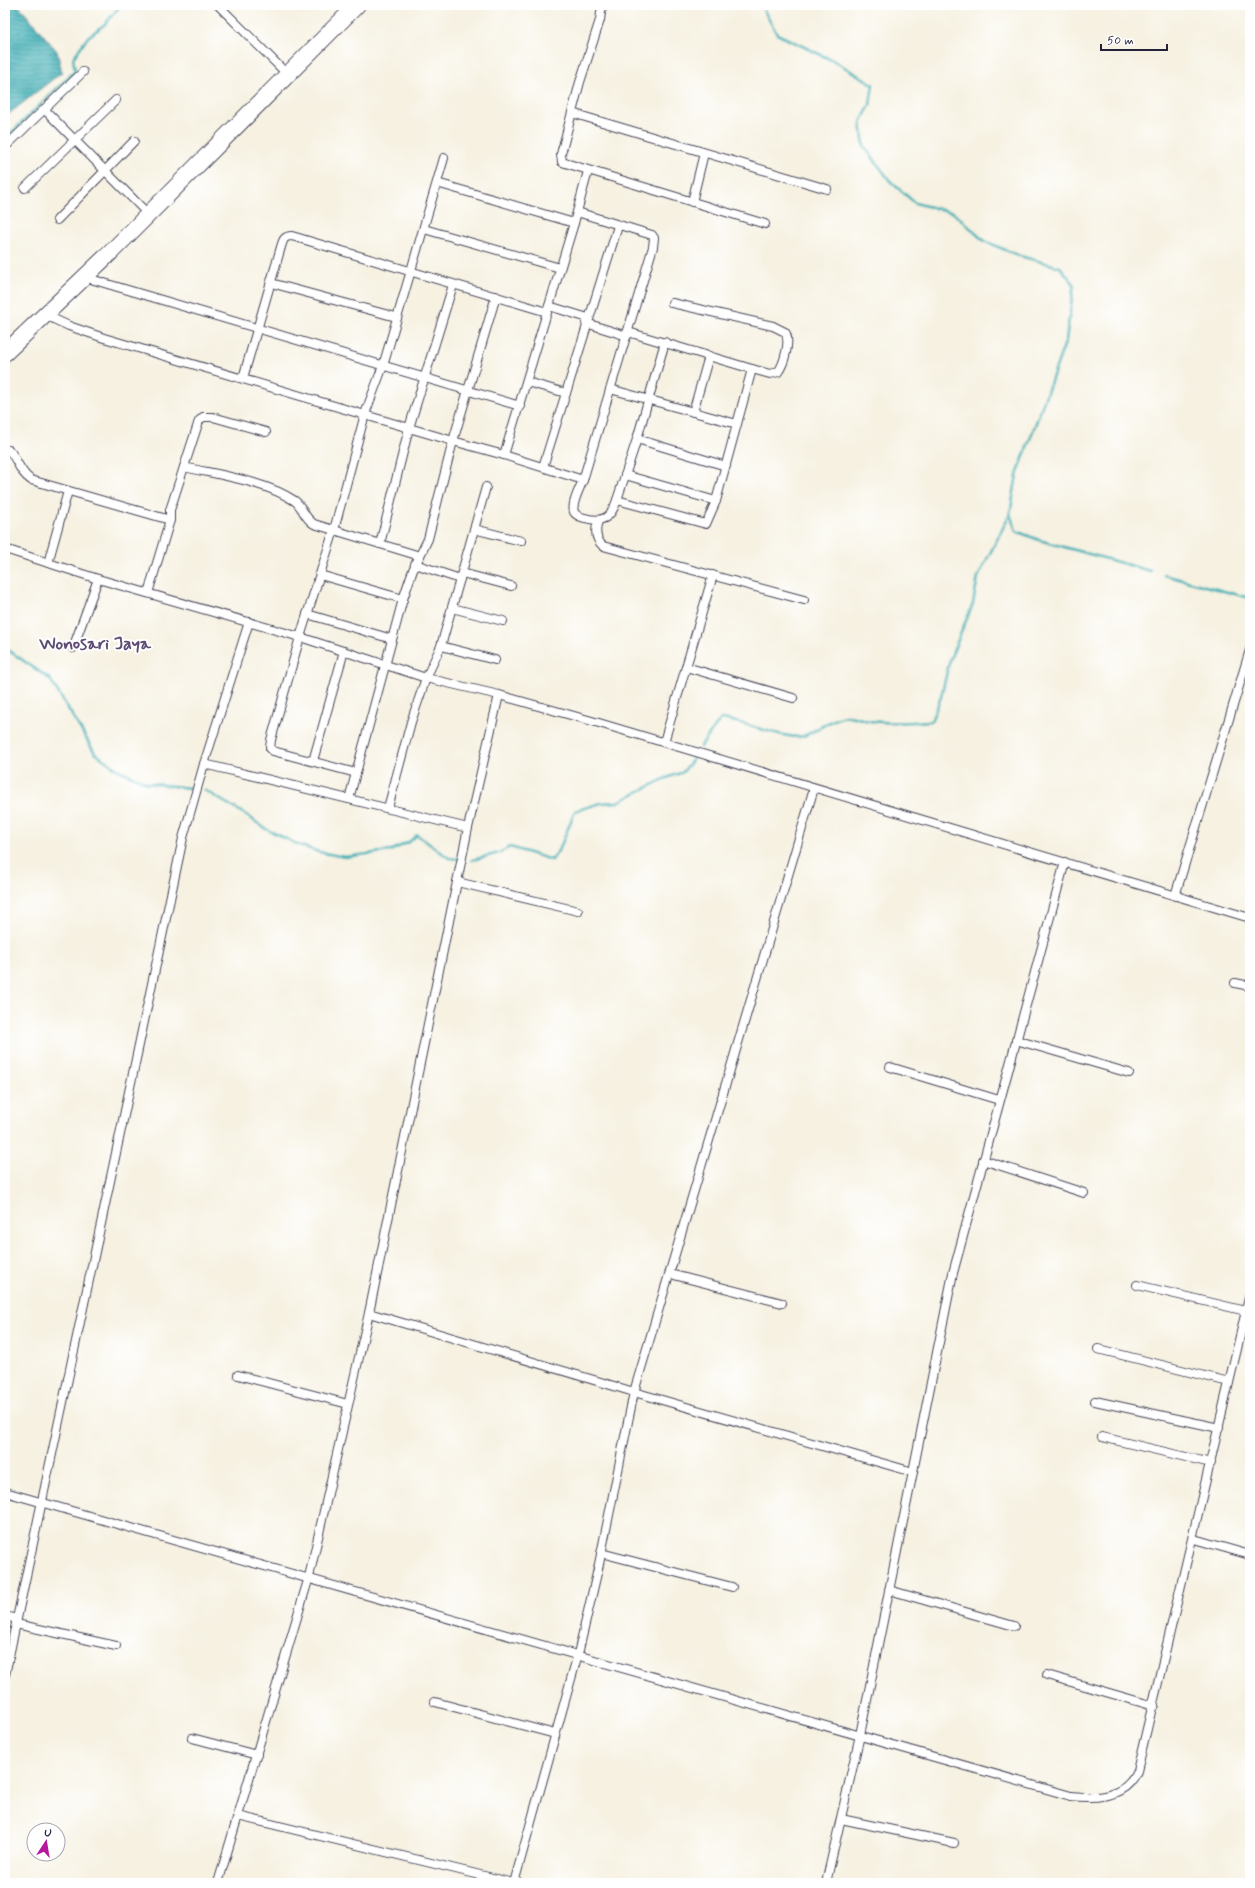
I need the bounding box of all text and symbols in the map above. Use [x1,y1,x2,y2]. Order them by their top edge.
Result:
scale bar [1101,26,1167,52]
text: 50 m [1107,33,1134,49]
district label: Wonosari Jaya [38,632,152,656]
north arrow [26,1822,66,1862]
text: U [43,1826,53,1841]

